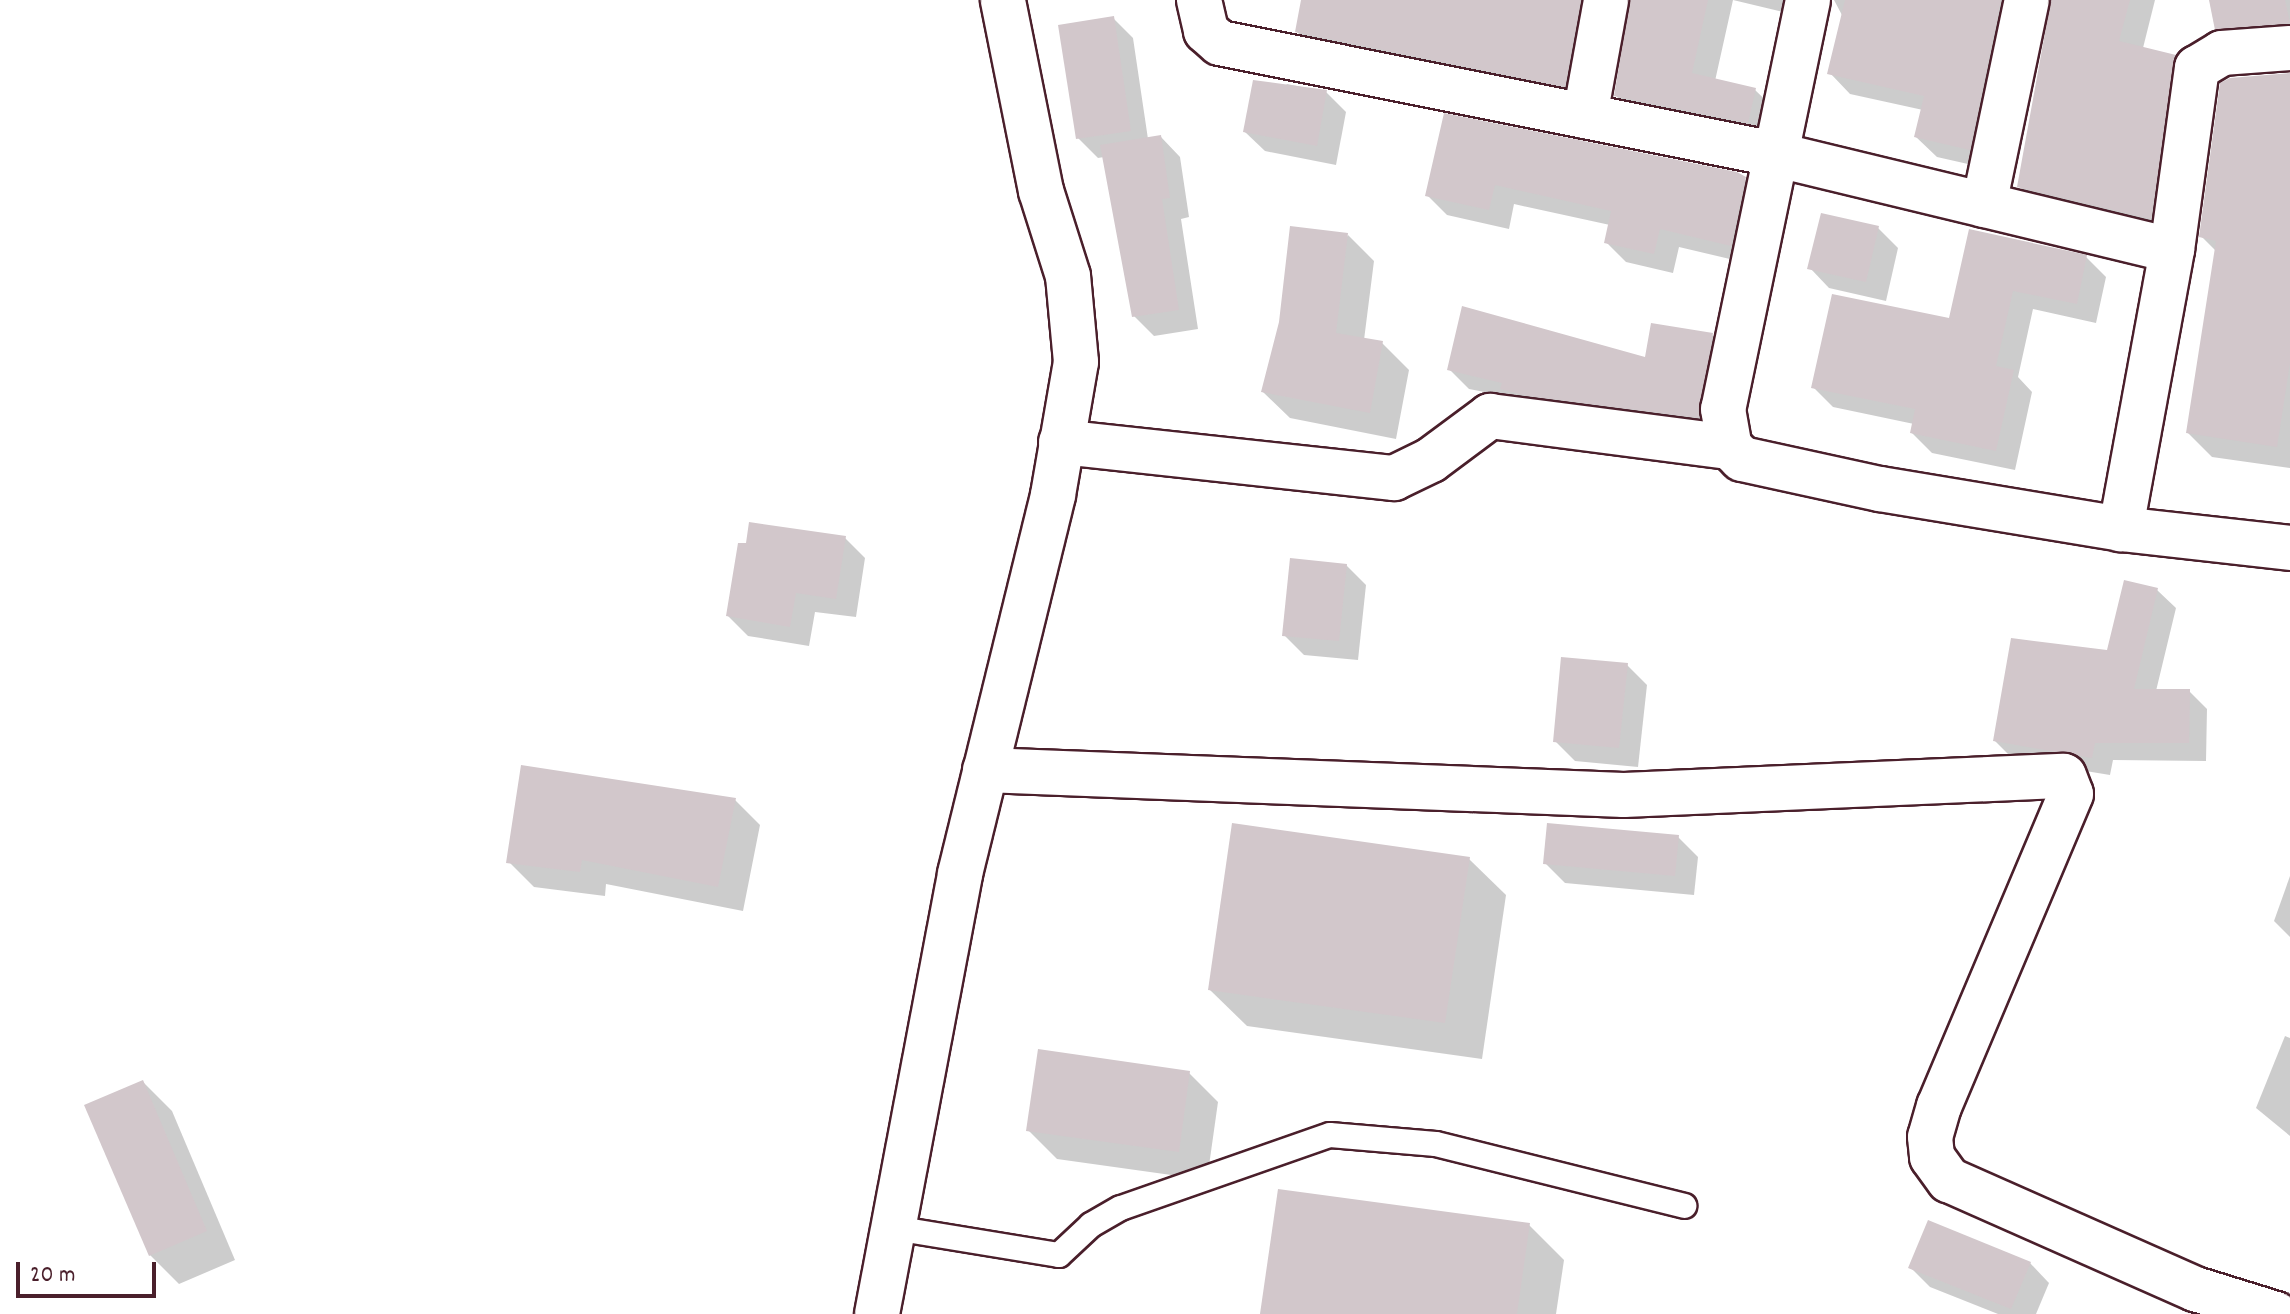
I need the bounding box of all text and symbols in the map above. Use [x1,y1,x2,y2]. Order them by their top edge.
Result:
scale bar [20,1246,160,1296]
text: 20 m [30,1259,76,1293]

